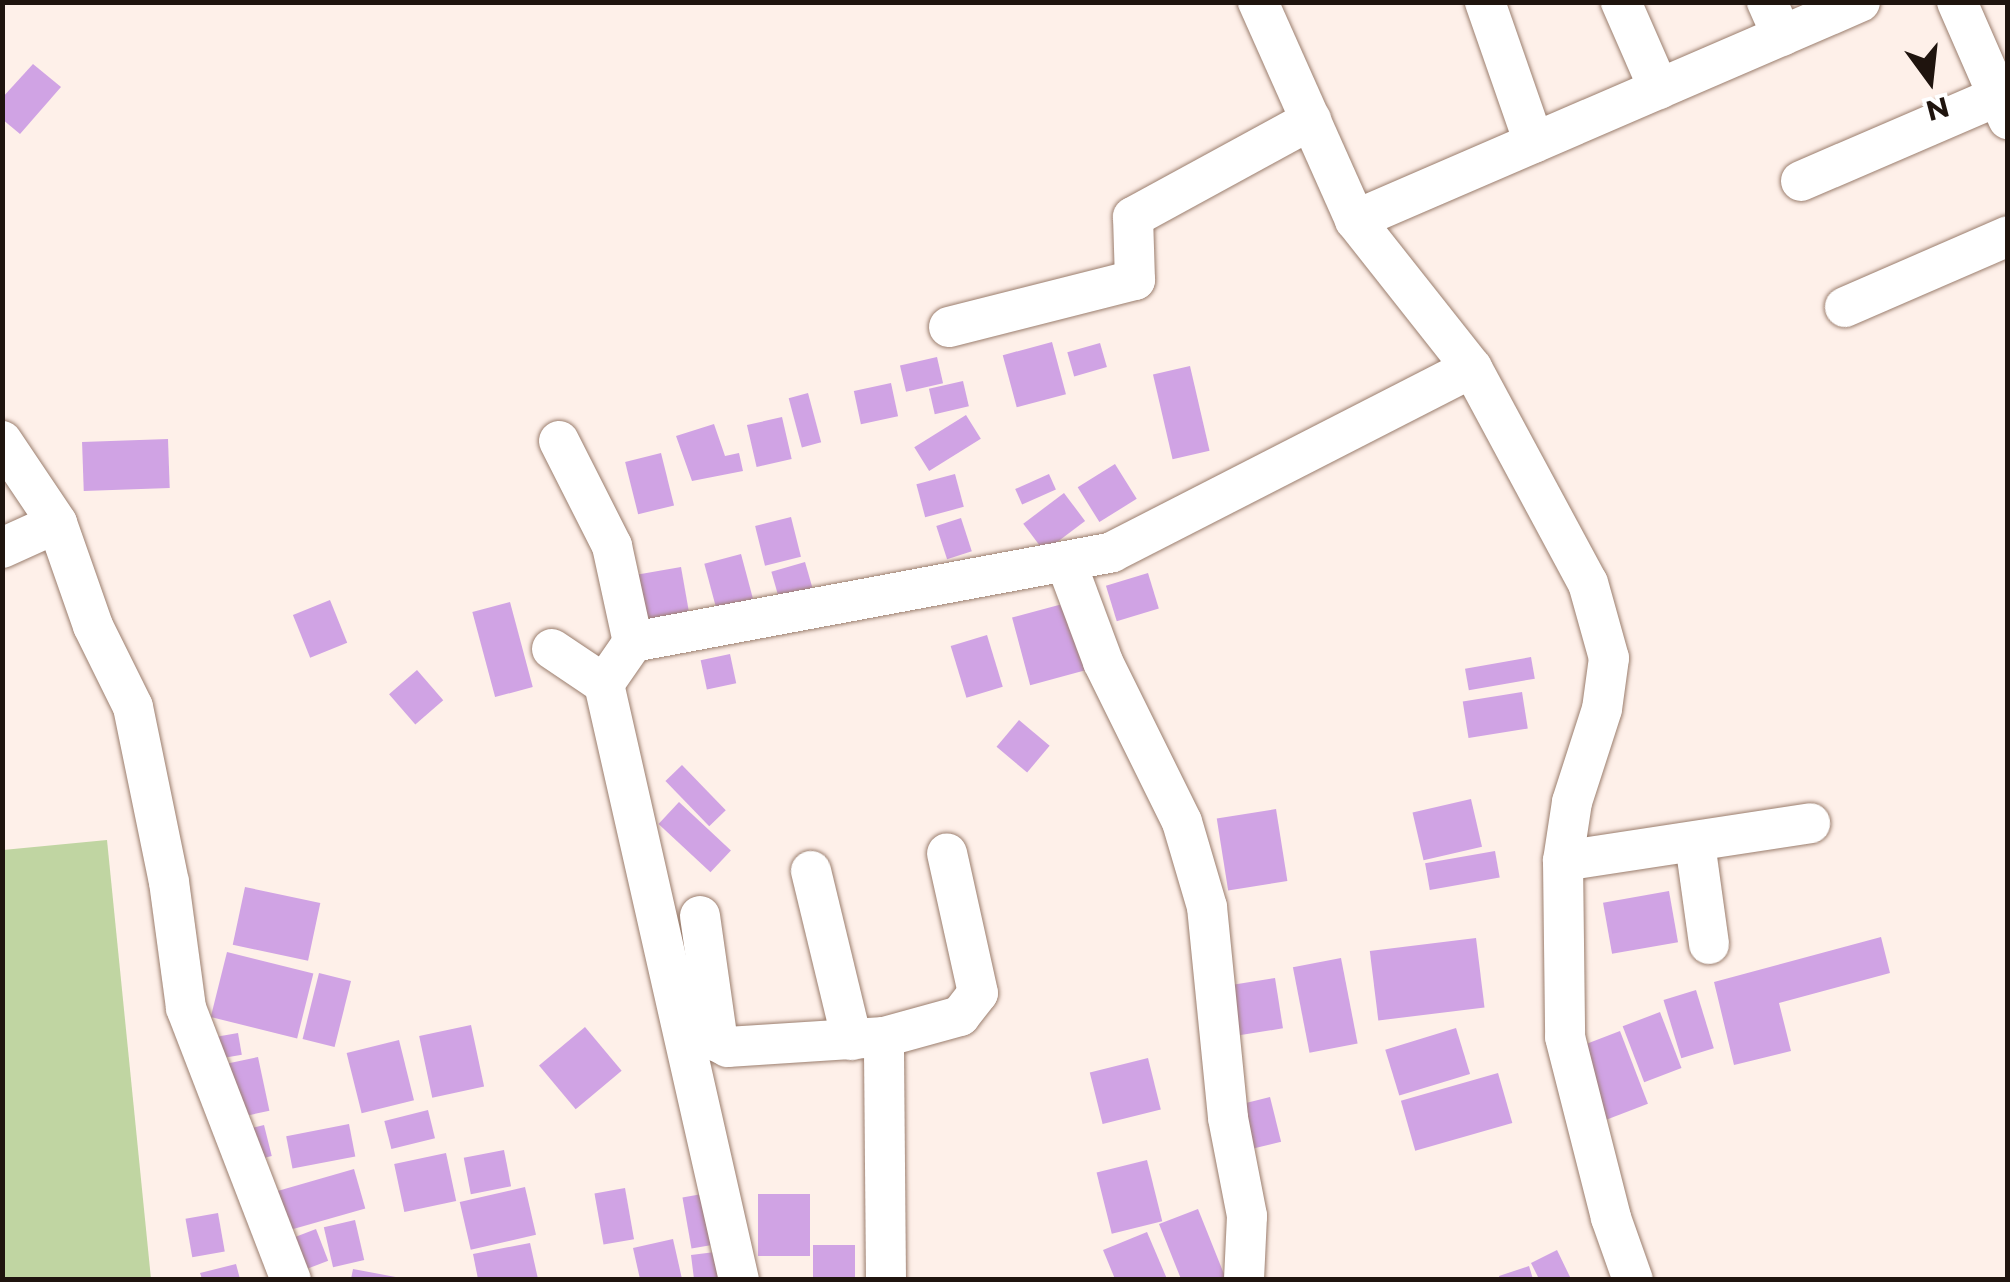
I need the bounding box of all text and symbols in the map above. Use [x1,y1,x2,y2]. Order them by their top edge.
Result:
north arrow [1880,30,1980,130]
text: N [1922,90,1953,128]

